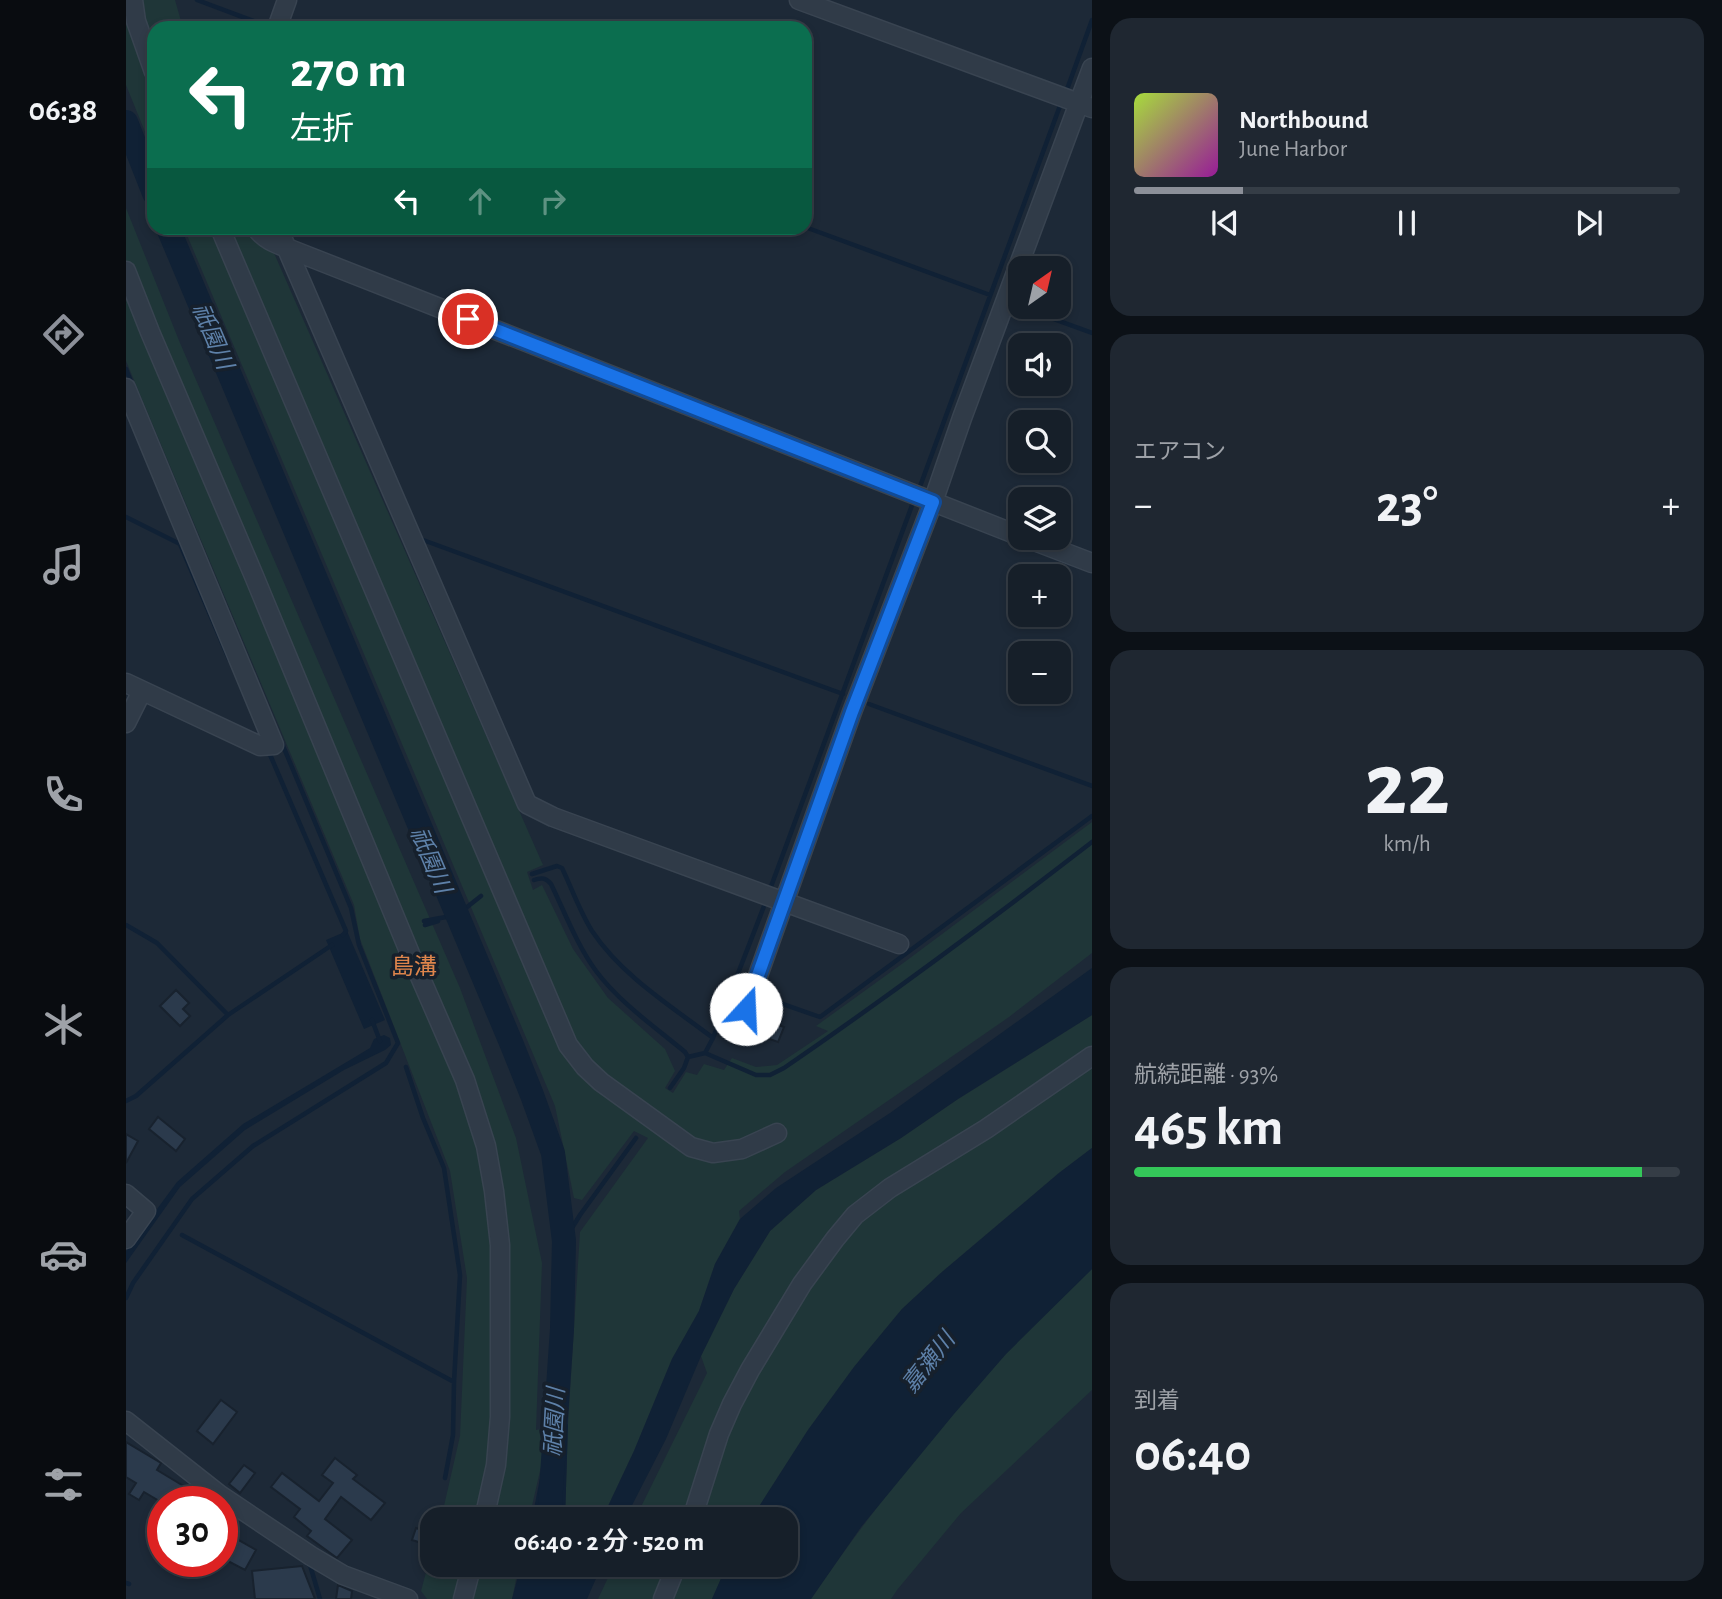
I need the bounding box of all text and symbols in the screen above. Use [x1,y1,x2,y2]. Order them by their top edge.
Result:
text: 270 m [290,47,407,96]
icon: left [175,49,266,140]
text: 06:38 [28,94,98,126]
text: Northbound [1239,107,1368,133]
text: 左折 [290,113,354,145]
text: June Harbor [1239,138,1347,161]
icon: left [388,182,426,220]
icon: ahead [461,182,499,220]
icon: right [534,182,572,220]
icon: previous [1206,204,1244,242]
icon: pause [1388,204,1426,242]
icon: next [1570,204,1608,242]
north arrow [1008,256,1071,318]
map controls [1008,256,1071,704]
pin [438,289,498,349]
water label: 祇園川 [188,300,238,376]
icon: arrive [449,300,487,338]
icon: directions [39,310,88,359]
button: sound [1008,333,1071,396]
button: search [1008,410,1071,473]
text: エアコン [1134,441,1226,464]
text: 23° [1376,479,1438,531]
button: layers [1008,487,1071,550]
text: − [1134,487,1152,525]
text: + [1662,487,1680,525]
icon: music [39,540,88,589]
button: + [1008,564,1071,627]
button: − [1008,641,1071,704]
text: 22 [1364,740,1450,831]
icon: phone [39,770,88,819]
water label: 祇園川 [406,824,456,900]
text: km/h [1383,833,1431,856]
district label: 島溝 [391,954,437,979]
position arrow [709,972,783,1046]
icon: climate [39,1000,88,1049]
text: 航続距離 · 93% [1134,1064,1278,1087]
text: 465 km [1134,1102,1283,1154]
icon: car [39,1230,88,1279]
water label: 嘉瀬川 [897,1325,961,1397]
water label: 祇園川 [541,1384,569,1457]
text: 到着 [1134,1390,1180,1413]
text: 06:40 [1134,1428,1251,1480]
icon: filters [39,1460,88,1509]
speed limit sign: 30 [147,1486,238,1577]
text: 06:40 · 2 分 · 520 m [514,1529,704,1555]

